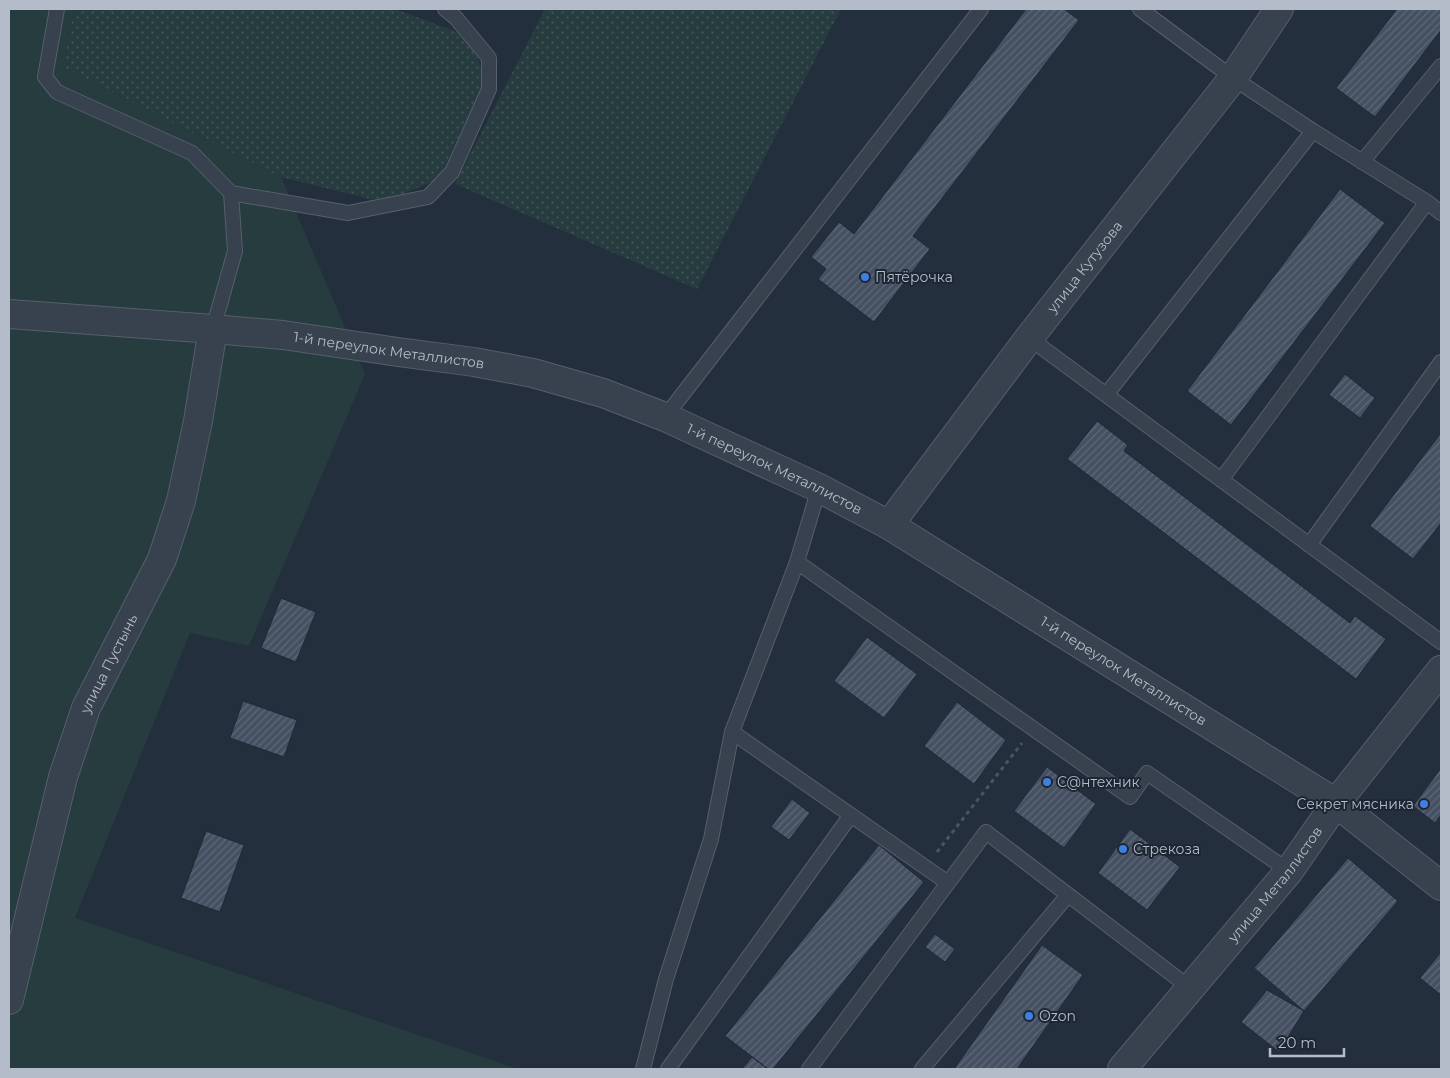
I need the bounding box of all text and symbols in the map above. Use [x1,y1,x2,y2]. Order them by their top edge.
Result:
street label: улица Кутузова [1042,217,1127,317]
place label: Пятёрочка [875,268,953,286]
marker: Пятёрочка [859,271,871,283]
street label: 1-й переулок Металлистов [293,328,486,373]
street label: 1-й переулок Металлистов [684,419,865,518]
street label: улица Пустынь [76,611,142,716]
street label: 1-й переулок Металлистов [1037,612,1210,729]
place label: С@нтехник [1057,773,1140,791]
marker: С@нтехник [1041,776,1053,788]
place label: Секрет мясника [1297,795,1414,813]
marker: Секрет мясника [1418,798,1430,810]
street label: улица Металлистов [1223,823,1326,947]
place label: Стрекоза [1133,840,1200,858]
marker: Стрекоза [1117,843,1129,855]
place label: Ozon [1039,1007,1076,1025]
marker: Ozon [1023,1010,1035,1022]
scale bar [1270,1026,1344,1058]
text: 20 m [1278,1033,1316,1052]

